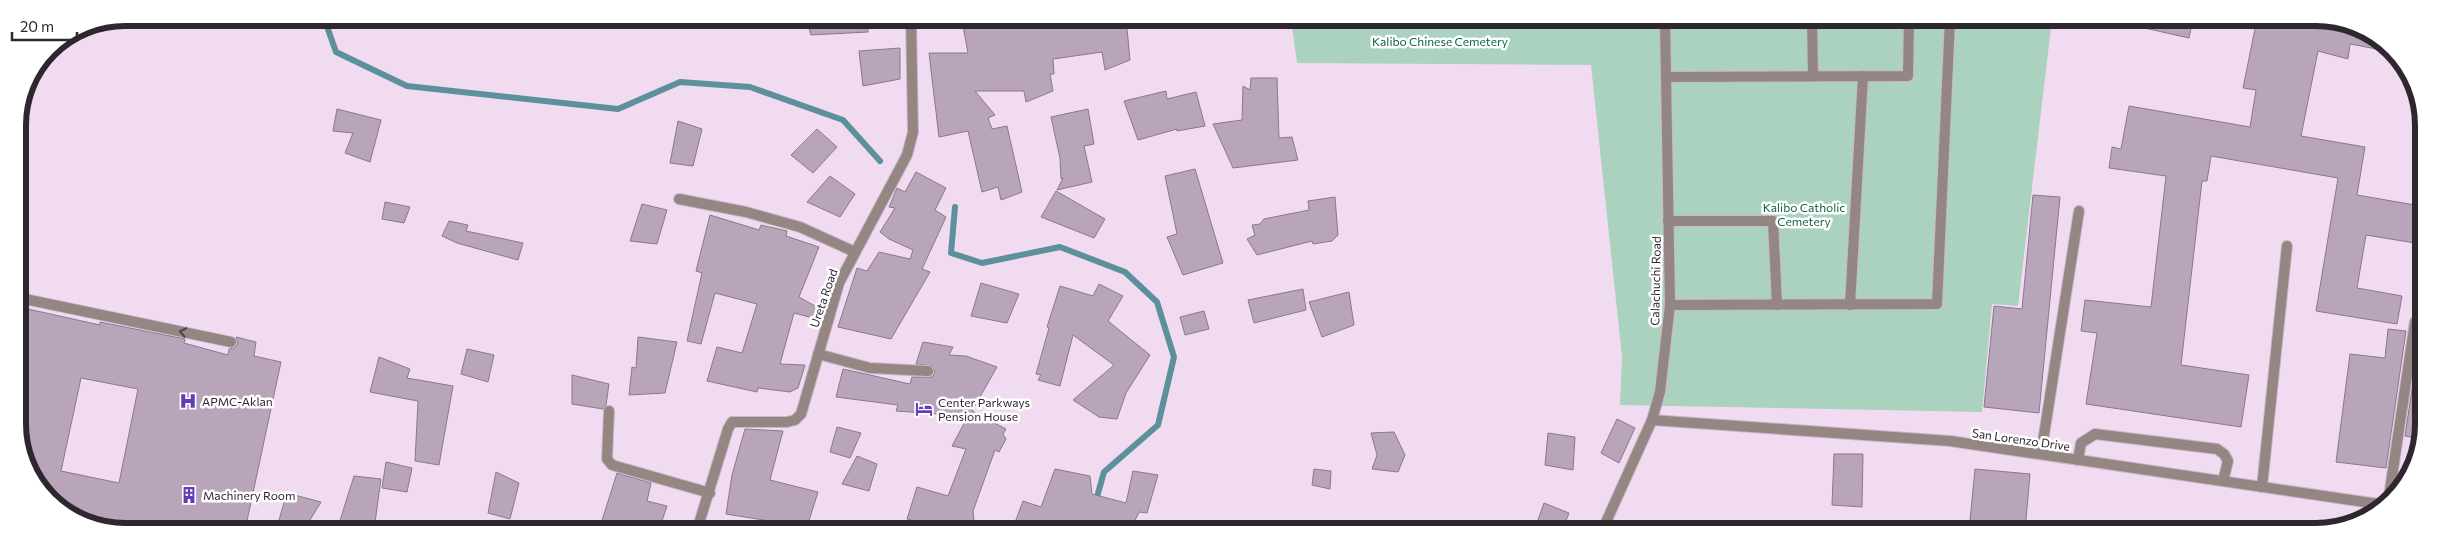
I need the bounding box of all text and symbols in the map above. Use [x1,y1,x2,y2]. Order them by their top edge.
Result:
scale bar [12,10,78,42]
text: 20 m [20,17,54,35]
park label: Kalibo Chinese Cemetery [1372,34,1508,48]
park label: Kalibo Catholic Cemetery [1763,200,1845,228]
street label: Calachuchi Road [1647,236,1663,326]
street label: Ureta Road [806,267,840,329]
one-way arrow [178,327,187,338]
hospital icon: APMC-Aklan [178,391,198,411]
place label: APMC-Aklan [202,394,273,408]
place label: Center Parkways Pension House [938,395,1030,423]
hotel icon: Center Parkways Pension House [914,399,934,419]
street label: San Lorenzo Drive [1971,425,2071,453]
building icon: Machinery Room [179,485,199,505]
place label: Machinery Room [203,488,296,502]

